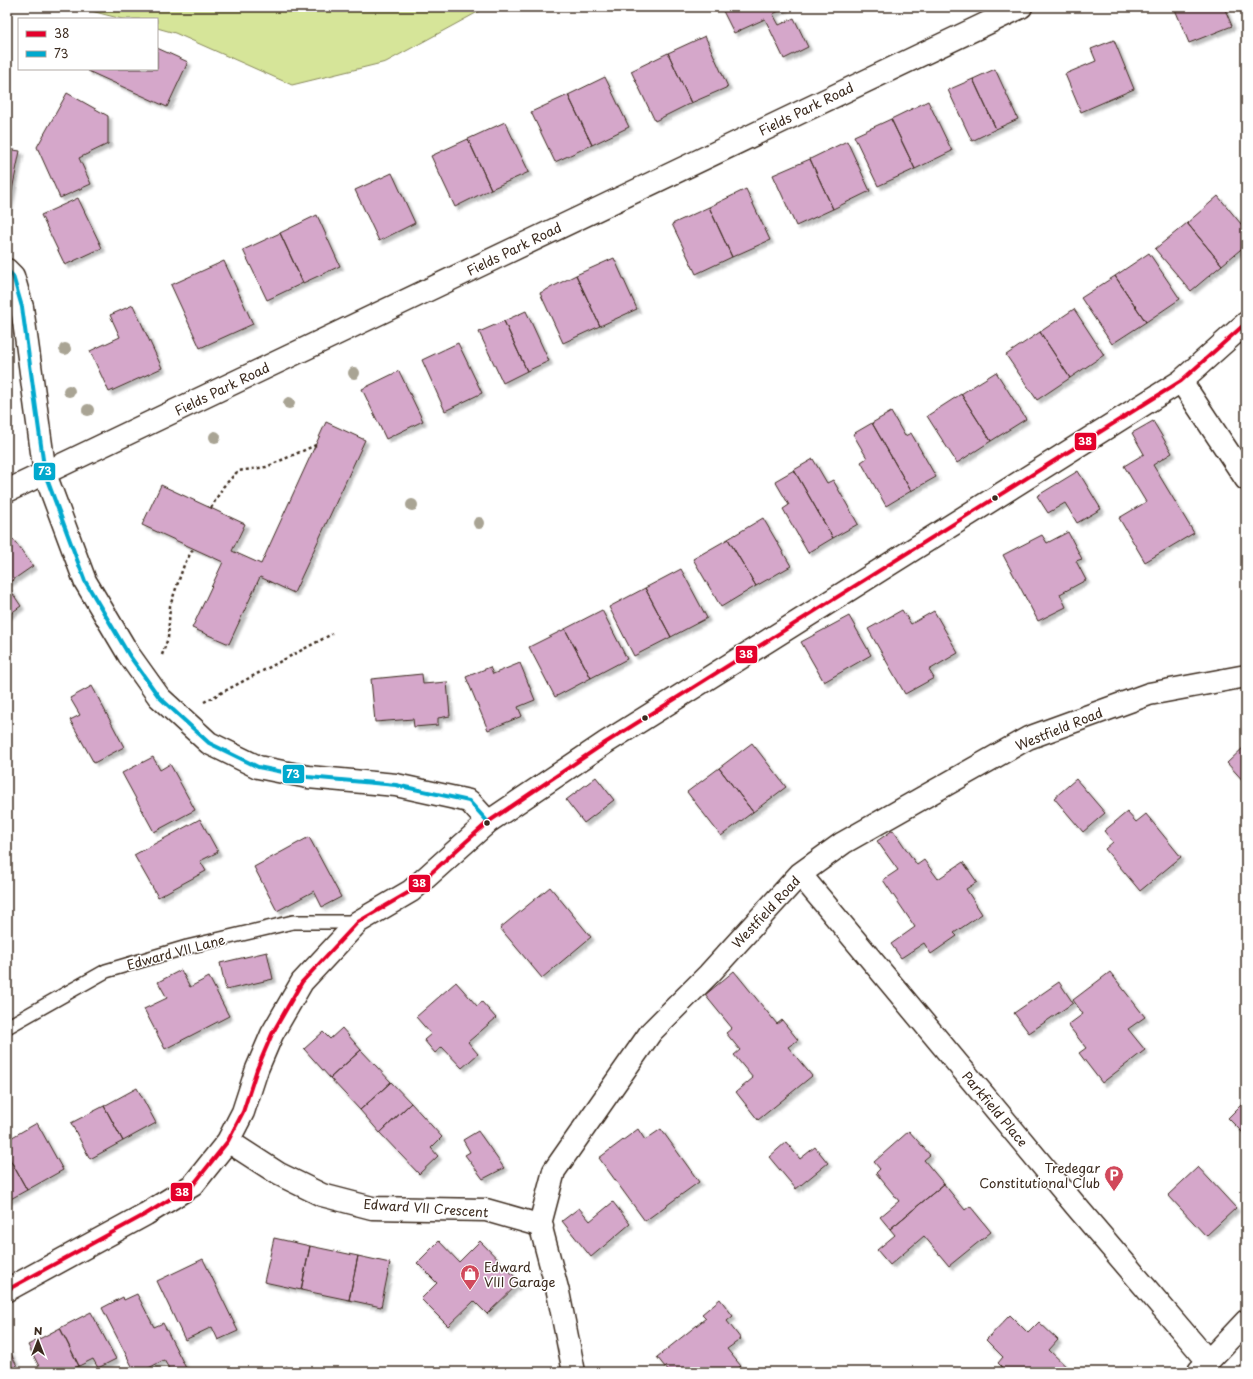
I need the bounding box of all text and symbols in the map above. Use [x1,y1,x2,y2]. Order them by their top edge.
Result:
legend [18,18,158,70]
text: 38 [54,24,69,42]
text: 73 [54,44,69,62]
street label: Fields Park Road [755,77,856,140]
street label: Fields Park Road [463,217,564,280]
street label: Fields Park Road [171,357,272,420]
line badge: 38 [1074,432,1097,451]
text: 38 [1078,432,1092,449]
line badge: 73 [33,462,56,481]
text: 73 [38,462,52,479]
unlabelled marker [990,493,1000,503]
line badge: 38 [735,645,758,664]
text: 38 [739,645,753,662]
street label: Westfield Road [1012,702,1105,755]
unlabelled marker [640,713,650,723]
line badge: 73 [282,764,305,784]
text: 73 [286,765,300,782]
unlabelled marker [482,818,492,828]
street label: Westfield Road [727,871,804,952]
line badge: 38 [408,874,431,893]
text: 38 [412,874,426,891]
street label: Edward VII Lane [125,929,227,974]
street label: Parkfield Place [958,1067,1033,1151]
place label: Tredegar Constitutional Club [979,1158,1100,1192]
parking icon: Tredegar Constitutional Club [1103,1164,1125,1192]
line badge: 38 [170,1182,193,1202]
text: 38 [175,1183,189,1200]
street label: Edward VII Crescent [363,1194,489,1221]
place label: Edward VIII Garage [484,1257,555,1291]
shop icon: Edward VIII Garage [459,1263,481,1291]
north arrow [18,1321,58,1361]
text: N [34,1322,43,1339]

